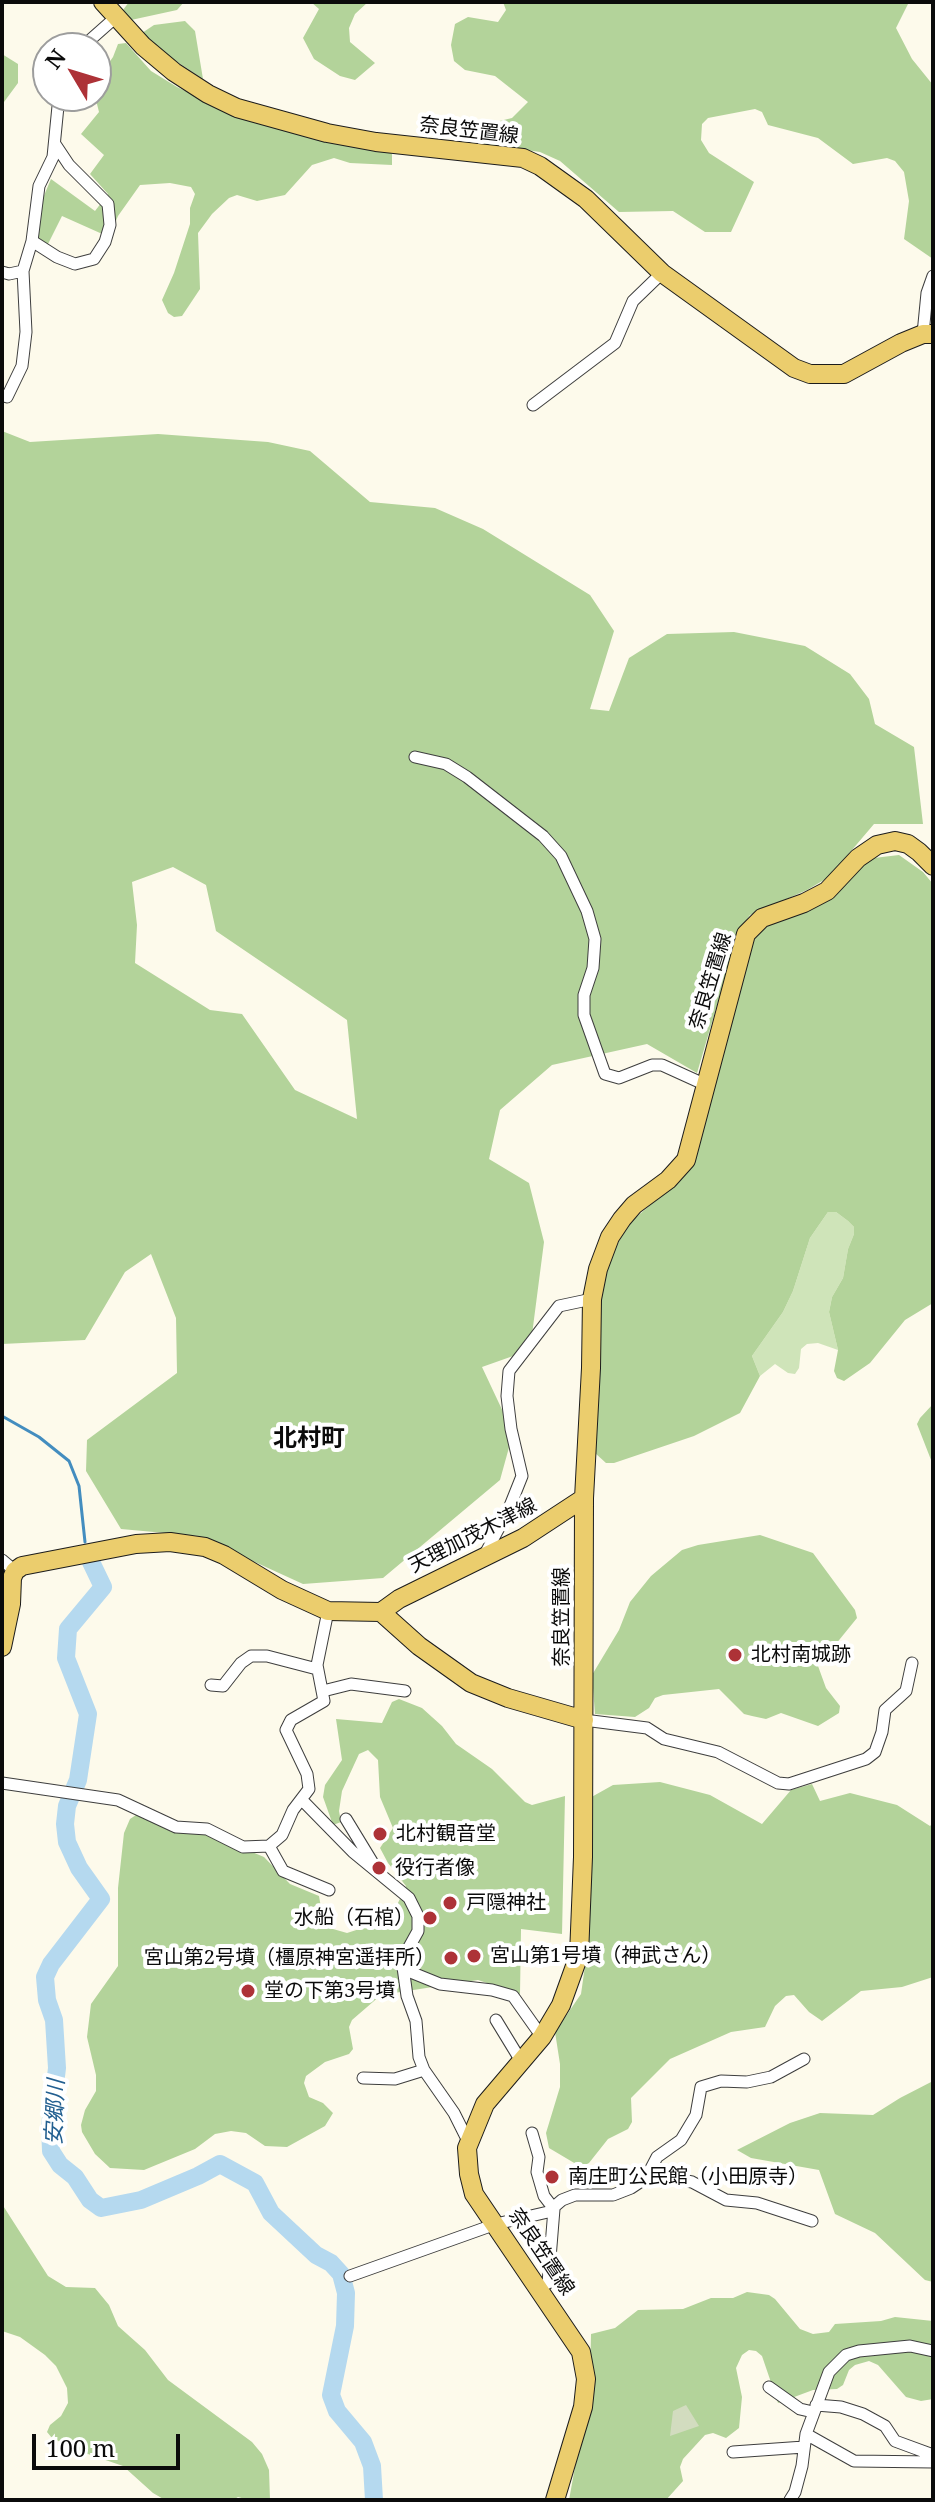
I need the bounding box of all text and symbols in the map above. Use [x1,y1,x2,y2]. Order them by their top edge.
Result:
north arrow [32,32,112,112]
text: N [38,42,72,75]
street label: 奈良笠置線 [418,113,520,149]
street label: 奈良笠置線 [685,930,737,1032]
district label: 北村町 [273,1425,345,1453]
street label: 天理加茂木津線 [405,1494,541,1578]
street label: 奈良笠置線 [550,1567,574,1667]
place label: 北村南城跡 [751,1643,851,1667]
marker: 北村南城跡 [726,1646,744,1664]
place label: 北村観音堂 [396,1822,496,1846]
marker: 北村観音堂 [371,1825,389,1843]
place label: 役行者像 [395,1856,475,1880]
marker: 役行者像 [370,1859,388,1877]
place label: 戸隠神社 [466,1891,546,1915]
marker: 戸隠神社 [441,1894,459,1912]
place label: 水船（石棺） [294,1906,414,1930]
marker: 水船（石棺） [421,1909,439,1927]
place label: 宮山第1号墳（神武さん） [490,1944,721,1968]
place label: 宮山第2号墳（橿原神宮遥拝所） [144,1946,435,1970]
marker: 宮山第1号墳（神武さん） [465,1947,483,1965]
marker: 宮山第2号墳（橿原神宮遥拝所） [442,1949,460,1967]
place label: 堂の下第3号墳 [264,1979,395,2003]
marker: 堂の下第3号墳 [239,1982,257,2000]
water label: 安郷川 [42,2079,70,2145]
place label: 南庄町公民館（小田原寺） [568,2165,808,2189]
marker: 南庄町公民館（小田原寺） [543,2168,561,2186]
street label: 奈良笠置線 [503,2204,579,2300]
scale bar [36,2418,184,2468]
text: 100 m [46,2431,115,2464]

